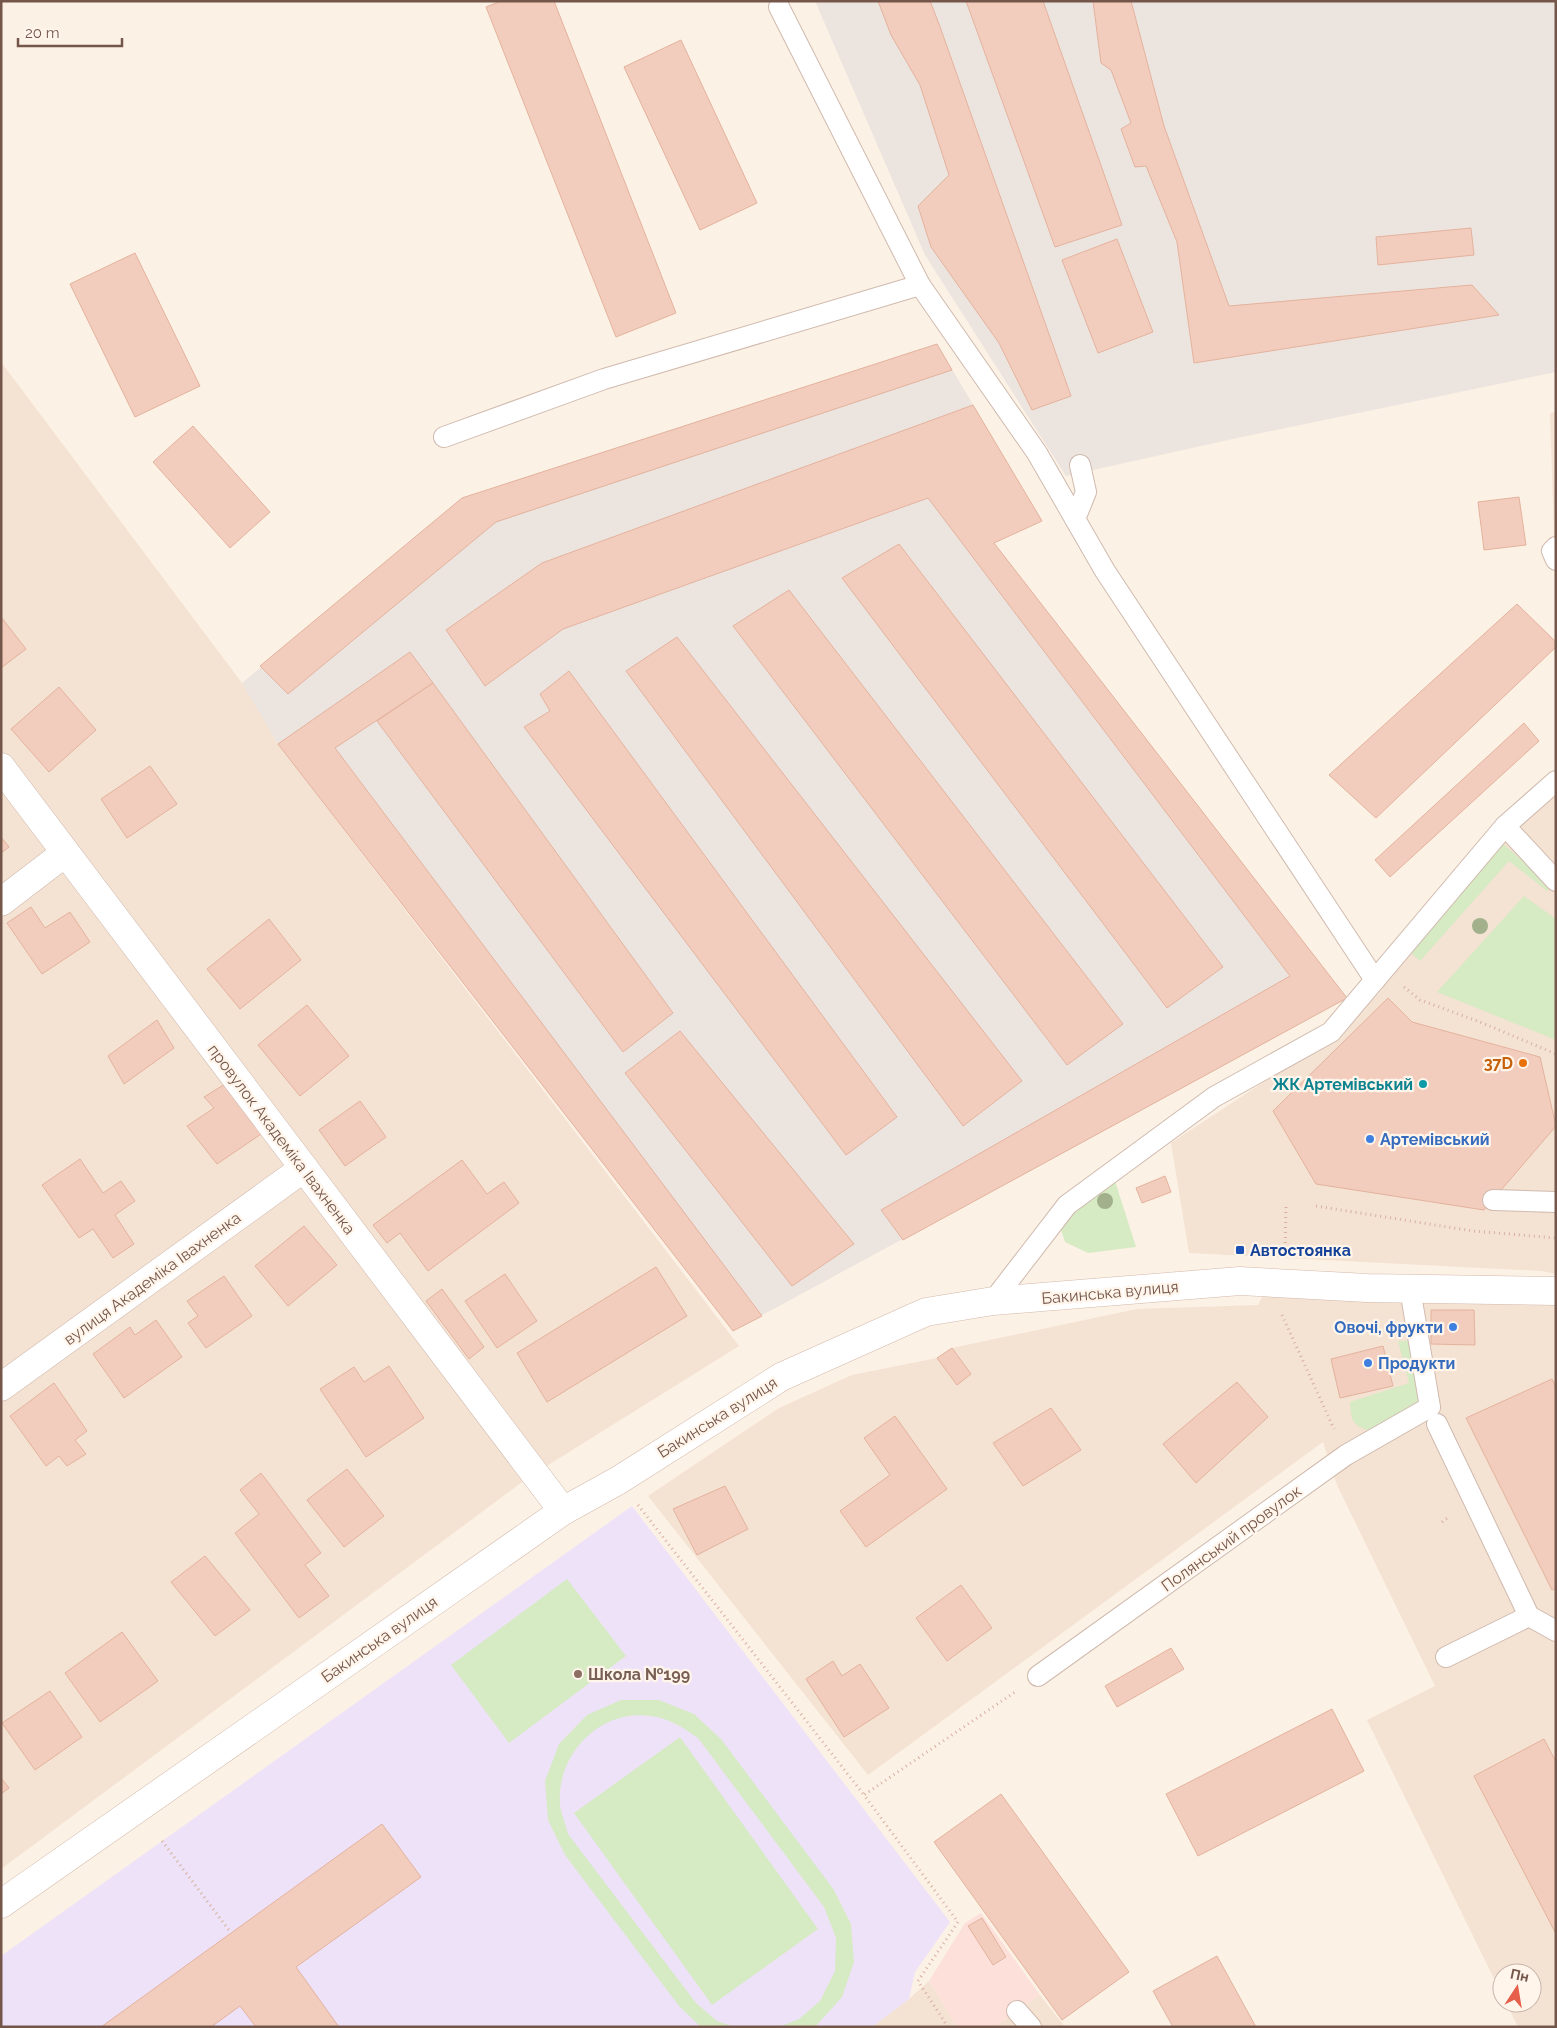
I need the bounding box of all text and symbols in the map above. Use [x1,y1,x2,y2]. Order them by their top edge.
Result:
scale bar [18,15,121,47]
text: 20 m [25,24,60,42]
street label: провулок Академіка Івахненка [204,1041,359,1238]
place label: 37D [1484,1054,1513,1073]
marker: 37D [1517,1057,1529,1069]
place label: ЖК Артемівський [1272,1075,1413,1094]
marker: ЖК Артемівський [1417,1078,1429,1090]
place label: Артемівський [1380,1130,1490,1149]
marker: Артемівський [1364,1133,1376,1145]
street label: вулиця Академіка Івахненка [60,1208,244,1349]
place label: Автостоянка [1250,1241,1351,1260]
marker: Автостоянка [1234,1244,1246,1256]
street label: Бакинська вулиця [1041,1277,1179,1308]
place label: Овочі, фрукти [1334,1318,1443,1337]
marker: Овочі, фрукти [1447,1321,1459,1333]
place label: Продукти [1378,1354,1455,1373]
marker: Продукти [1362,1357,1374,1369]
street label: Бакинська вулиця [654,1373,781,1462]
street label: Полянський провулок [1158,1481,1305,1596]
street label: Бакинська вулиця [318,1592,441,1687]
place label: Школа №199 [588,1665,690,1684]
marker: Школа №199 [572,1668,584,1680]
north arrow [1492,1963,1542,2013]
text: Пн [1509,1966,1530,1985]

